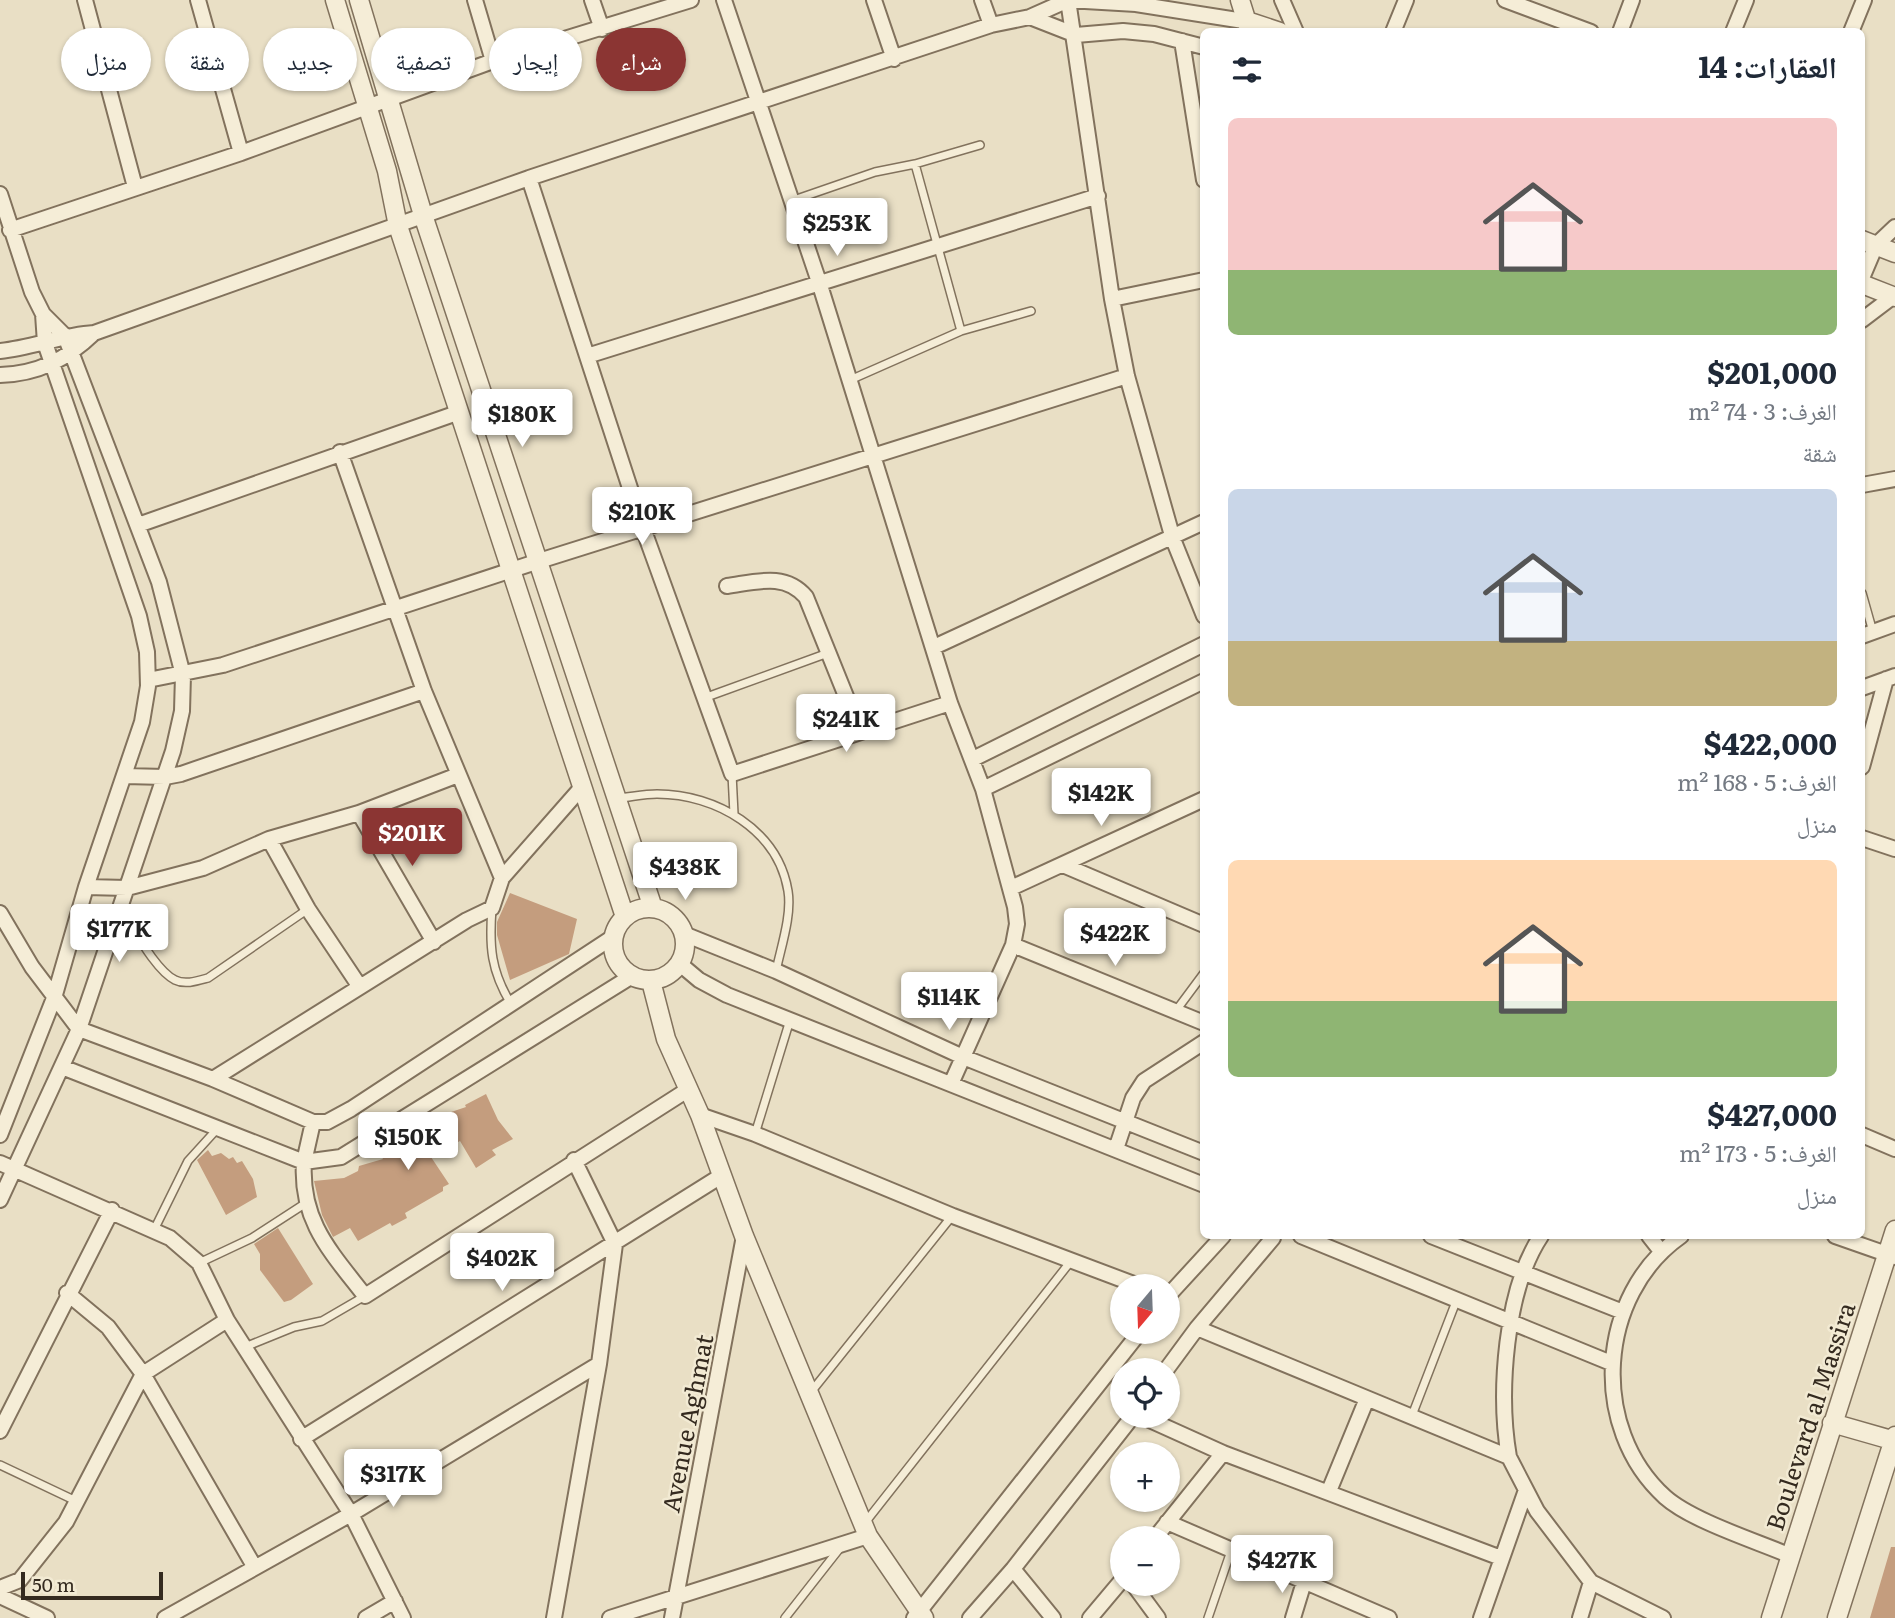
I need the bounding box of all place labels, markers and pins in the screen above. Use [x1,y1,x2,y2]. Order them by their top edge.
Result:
pin: $253K [788,198,886,258]
pin: $180K [473,390,571,449]
pin: $210K [593,488,691,547]
pin: $241K [797,694,895,754]
pin: $142K [1052,768,1150,828]
pin: $201K [363,808,461,868]
pin: $438K [636,842,734,902]
pin: $177K [70,904,168,964]
pin: $422K [1066,908,1164,968]
pin: $114K [900,972,998,1032]
pin: $150K [359,1112,457,1172]
pin: $402K [453,1234,551,1293]
pin: $317K [344,1450,442,1509]
pin: $427K [1233,1536,1331,1595]

